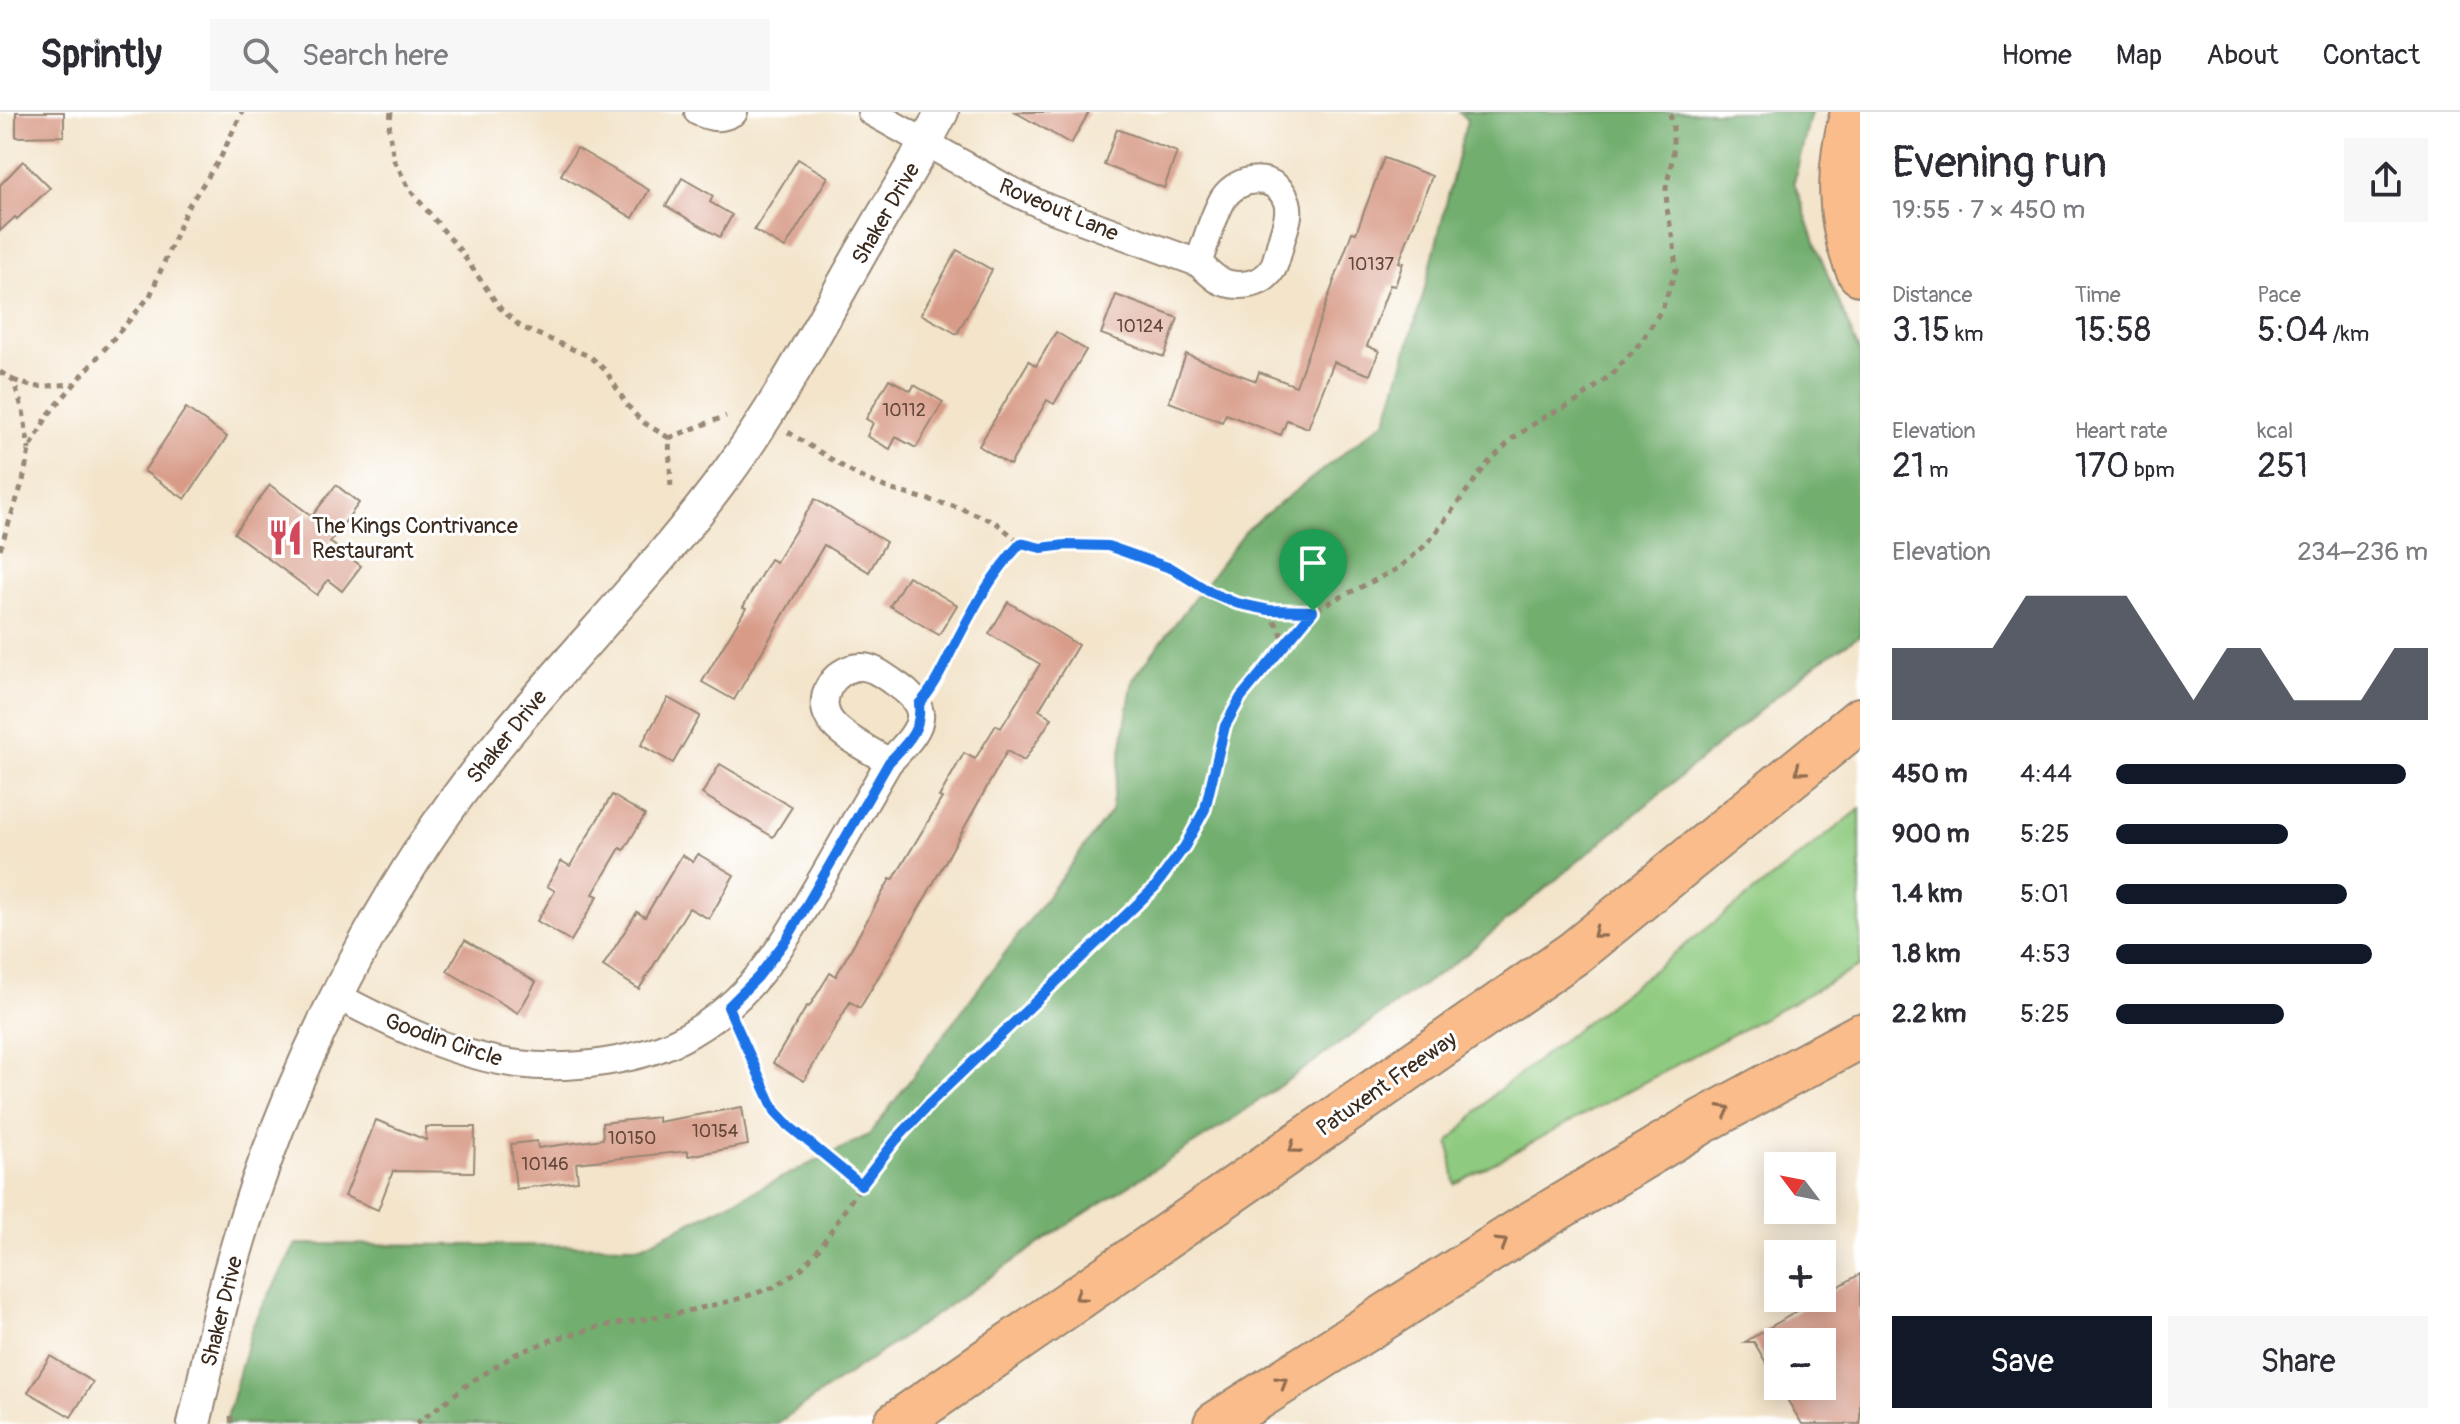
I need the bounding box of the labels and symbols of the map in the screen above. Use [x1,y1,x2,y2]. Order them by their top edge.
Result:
street label: Shaker Drive [845,157,926,269]
street label: Roveout Lane [995,172,1123,248]
house number: 10137 [1348,253,1394,276]
house number: 10124 [1117,315,1164,338]
house number: 10112 [882,399,926,422]
place label: The Kings Contrivance Restaurant [312,512,518,565]
restaurant icon: The Kings Contrivance Restaurant [267,519,305,557]
pin [1279,529,1347,611]
street label: Shaker Drive [460,684,553,789]
one-way arrow [1795,760,1809,775]
one-way arrow [1592,924,1607,938]
street label: Goodin Circle [381,1007,506,1073]
street label: Patuxent Freeway [1311,1025,1462,1143]
one-way arrow [1716,1104,1731,1119]
house number: 10154 [692,1120,739,1143]
house number: 10150 [608,1127,656,1150]
one-way arrow [1288,1138,1302,1153]
north arrow [1764,1152,1836,1224]
house number: 10146 [521,1153,569,1176]
one-way arrow [1493,1237,1507,1252]
street label: Shaker Drive [195,1253,249,1369]
one-way arrow [1075,1286,1089,1301]
one-way arrow [1273,1377,1288,1392]

